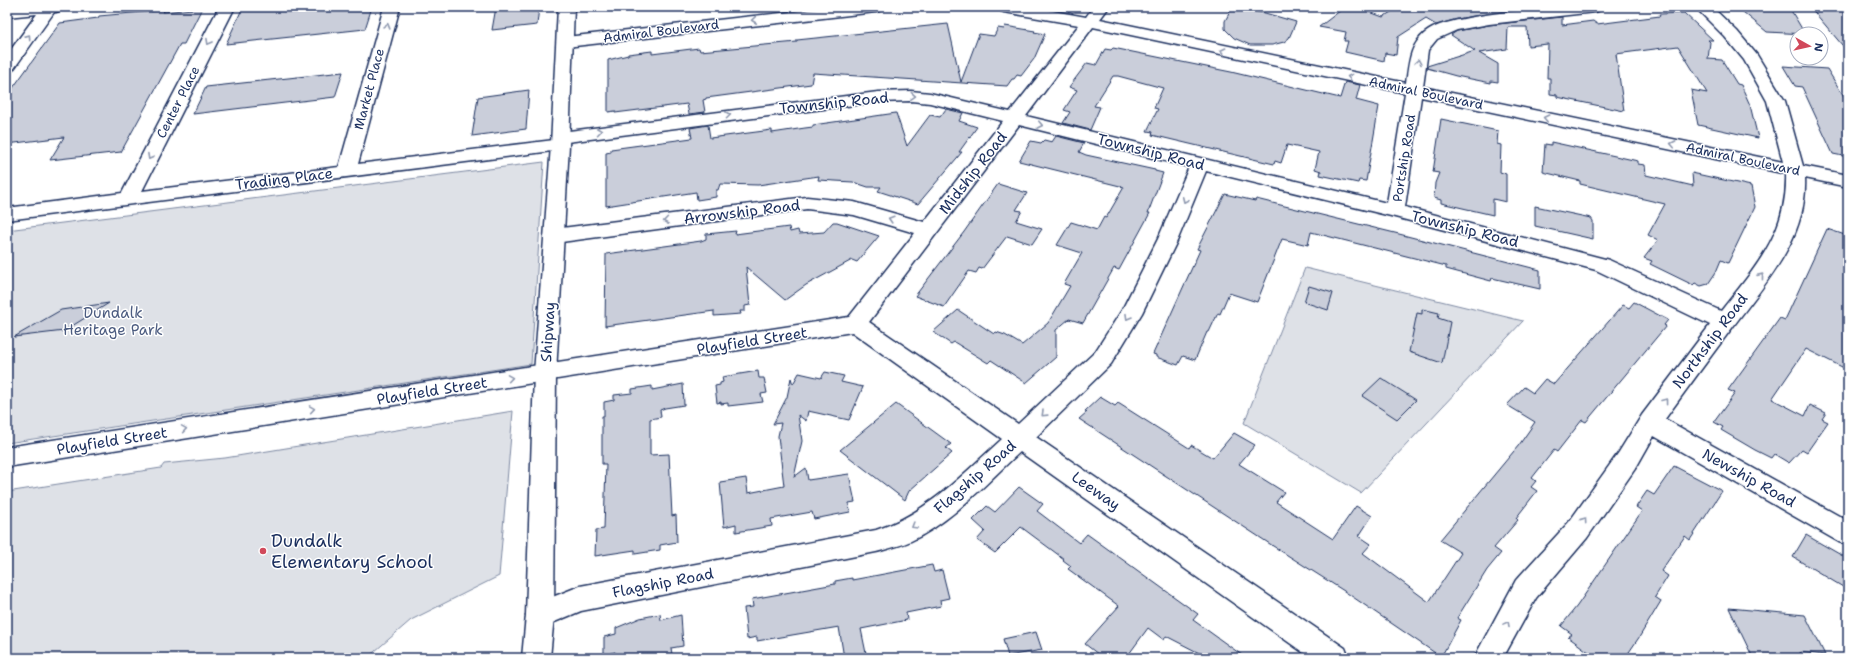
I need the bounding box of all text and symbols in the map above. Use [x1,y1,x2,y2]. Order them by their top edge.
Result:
street label: Admiral Boulevard [602,15,720,47]
one-way arrow [751,15,757,24]
one-way arrow [382,22,391,29]
north arrow [1789,26,1829,66]
one-way arrow [23,34,31,41]
one-way arrow [206,37,214,45]
text: N [1810,42,1826,53]
street label: Market Place [350,46,388,132]
one-way arrow [1219,47,1226,55]
one-way arrow [1414,59,1422,65]
street label: Center Place [153,63,203,141]
one-way arrow [1347,73,1353,81]
street label: Admiral Boulevard [1367,73,1485,113]
street label: Township Road [778,87,890,119]
one-way arrow [910,92,916,101]
one-way arrow [725,111,731,120]
street label: Portship Road [1389,113,1419,203]
one-way arrow [1542,114,1549,123]
one-way arrow [1036,120,1043,128]
one-way arrow [596,127,602,136]
street label: Midship Road [934,127,1012,218]
street label: Township Road [1095,129,1207,175]
street label: Admiral Boulevard [1684,139,1802,179]
one-way arrow [1670,141,1676,149]
one-way arrow [147,153,155,160]
street label: Trading Place [234,163,334,195]
street label: Arrowship Road [683,195,802,229]
one-way arrow [1182,196,1190,203]
street label: Township Road [1409,206,1521,252]
one-way arrow [888,215,895,224]
one-way arrow [663,216,669,225]
one-way arrow [1756,273,1763,280]
street label: Northship Road [1668,289,1753,393]
street label: Shipway [536,301,560,363]
park label: Dundalk Heritage Park [63,303,163,340]
one-way arrow [1126,313,1133,320]
street label: Playfield Street [695,322,809,360]
street label: Playfield Street [375,372,489,410]
one-way arrow [507,374,513,383]
one-way arrow [1660,399,1667,406]
one-way arrow [309,405,315,414]
one-way arrow [1041,410,1049,417]
street label: Playfield Street [55,422,169,460]
one-way arrow [181,425,187,434]
street label: Flagship Road [930,435,1021,518]
street label: Newship Road [1699,444,1800,512]
street label: Leeway [1068,467,1124,515]
one-way arrow [1579,518,1586,525]
one-way arrow [911,521,918,528]
place label: Dundalk Elementary School [271,529,434,574]
marker: Dundalk Elementary School [258,546,268,556]
street label: Flagship Road [611,563,716,603]
one-way arrow [1502,621,1509,628]

